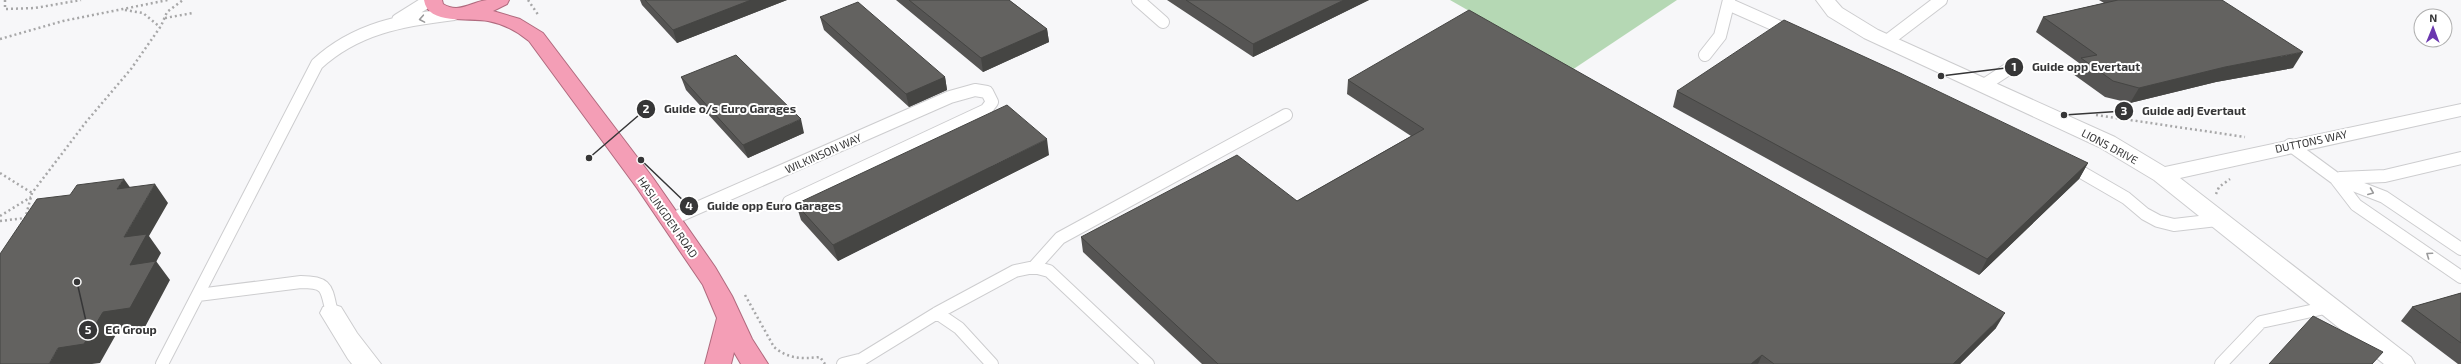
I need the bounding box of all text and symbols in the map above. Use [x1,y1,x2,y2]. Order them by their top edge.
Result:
north arrow [2413,8,2453,48]
text: N [2429,11,2437,24]
one-way arrow [419,14,425,23]
callout: Guide opp Evertaut [2004,55,2148,79]
text: 1 [2011,59,2017,73]
text: Guide opp Evertaut [2032,59,2140,73]
callout: Guide o/s Euro Garages [636,97,804,121]
callout: Guide adj Evertaut [2114,99,2254,123]
text: 2 [643,101,650,115]
text: Guide o/s Euro Garages [664,101,796,115]
text: 3 [2121,103,2128,117]
text: Guide adj Evertaut [2142,103,2246,118]
street label: LIONS DRIVE [2080,126,2140,166]
street label: DUTTONS WAY [2274,127,2349,155]
street label: WILKINSON WAY [783,130,864,176]
street label: HASLINGDEN ROAD [635,174,701,260]
one-way arrow [2368,188,2375,196]
callout: Guide opp Euro Garages [679,194,849,218]
text: 4 [685,198,693,212]
text: Guide opp Euro Garages [707,198,841,212]
one-way arrow [2426,252,2433,260]
callout: EG Group [78,318,165,342]
text: 5 [85,322,92,336]
text: EG Group [105,322,157,336]

